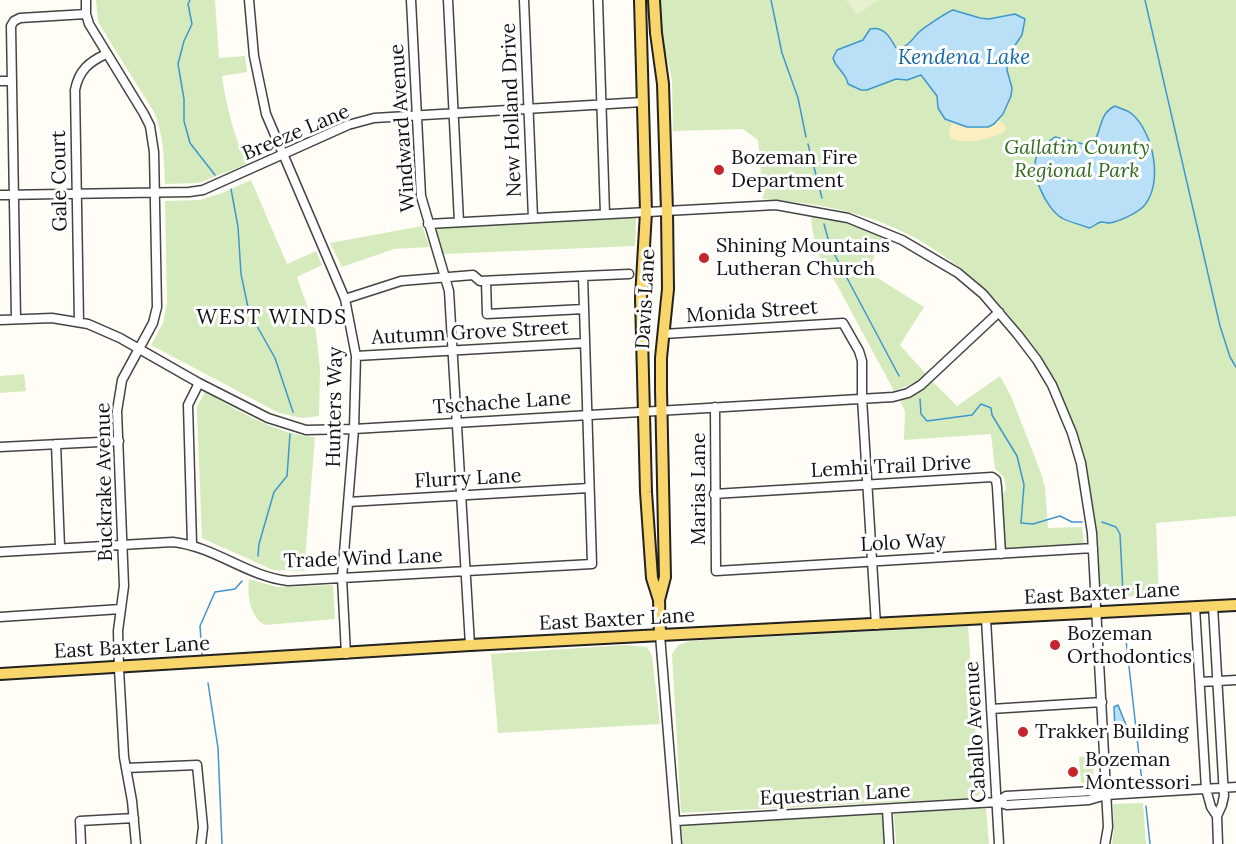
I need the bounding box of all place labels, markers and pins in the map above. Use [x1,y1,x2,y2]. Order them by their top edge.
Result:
place label: Bozeman Fire Department [731,146,857,193]
marker: Bozeman Fire Department [712,163,726,177]
place label: Shining Mountains Lutheran Church [716,234,890,281]
marker: Shining Mountains Lutheran Church [697,251,711,265]
place label: Bozeman Orthodontics [1067,622,1192,669]
marker: Bozeman Orthodontics [1048,638,1062,652]
place label: Trakker Building [1035,720,1189,744]
marker: Trakker Building [1016,725,1030,739]
place label: Bozeman Montessori [1085,748,1190,795]
marker: Bozeman Montessori [1066,765,1080,779]

